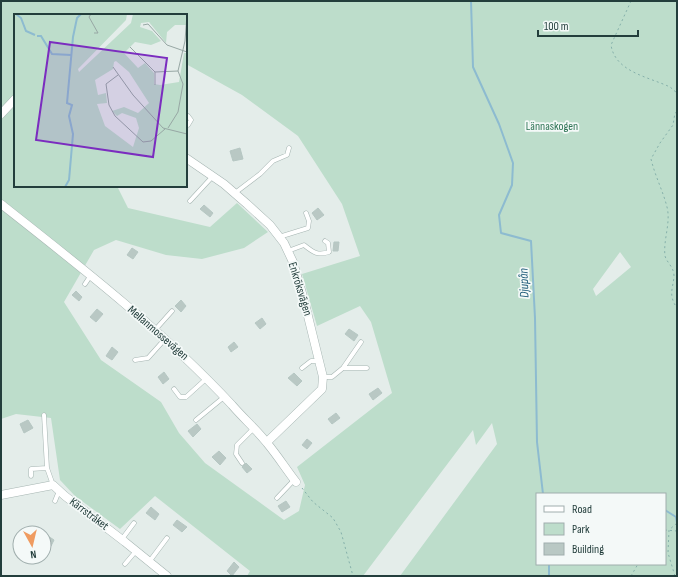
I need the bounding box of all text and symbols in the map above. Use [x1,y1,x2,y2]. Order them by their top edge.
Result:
scale bar [538,12,638,38]
inset map [14,14,187,187]
text: 100 m [544,19,569,34]
park label: Lännaskogen [526,119,578,134]
street label: Enkröksvägen [285,260,315,318]
water label: Djupån [515,267,533,298]
street label: Mellanmossevägen [124,302,192,364]
legend [536,493,666,565]
street label: Kärrstråket [66,494,112,534]
text: Road [572,502,592,517]
text: Park [572,522,590,537]
north arrow [12,525,52,565]
text: Building [572,542,604,557]
text: N [29,548,37,561]

